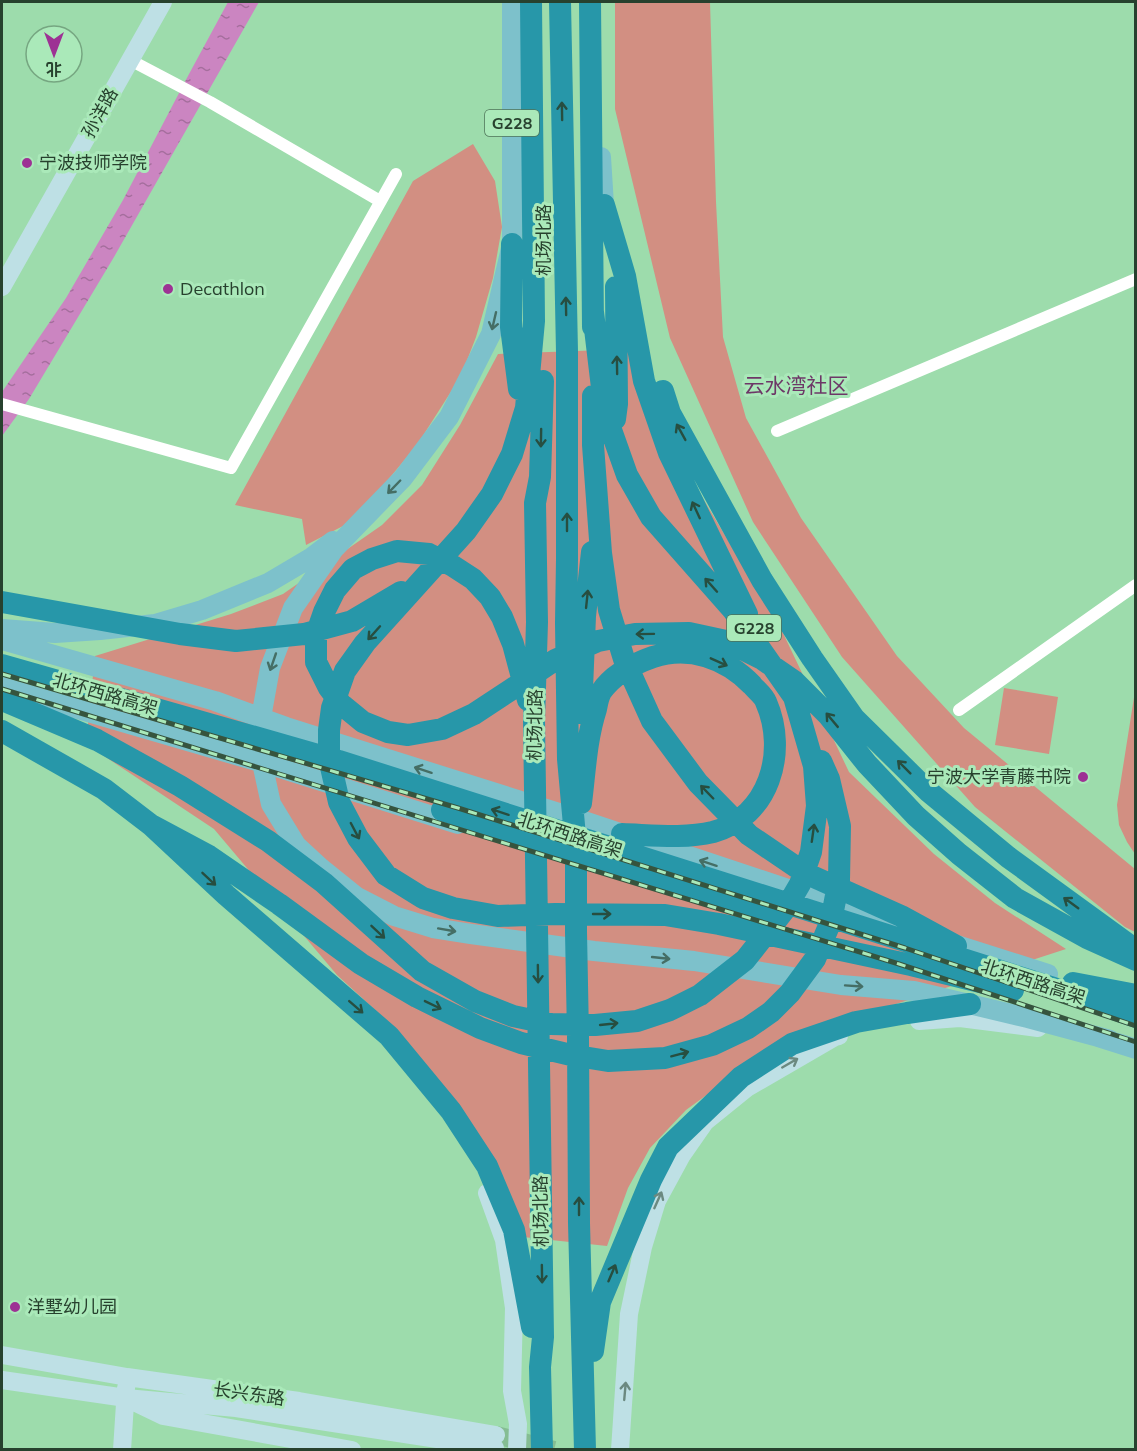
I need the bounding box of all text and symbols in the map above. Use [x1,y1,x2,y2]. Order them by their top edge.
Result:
north arrow [24,24,84,84]
text: 北 [46,59,62,79]
street label: 孙洋路 [76,84,123,142]
one-way arrow [557,102,568,122]
road number: G228 [485,110,539,136]
place label: 宁波技师学院 [39,151,147,174]
marker: 宁波技师学院 [20,156,34,170]
street label: 机场北路 [532,204,555,276]
place label: Decathlon [180,277,265,300]
marker: Decathlon [161,282,175,296]
one-way arrow [561,297,572,317]
one-way arrow [487,312,499,331]
one-way arrow [611,355,623,375]
district label: 云水湾社区 [744,372,849,398]
one-way arrow [675,424,687,441]
one-way arrow [535,427,547,447]
one-way arrow [388,479,402,494]
one-way arrow [689,501,701,519]
one-way arrow [561,513,573,533]
one-way arrow [704,578,718,593]
one-way arrow [582,590,593,610]
road number: G228 [727,615,781,641]
one-way arrow [367,625,381,640]
one-way arrow [635,628,655,640]
one-way arrow [266,652,277,671]
one-way arrow [710,657,728,668]
street label: 北环西路高架 [50,668,160,719]
street label: 机场北路 [522,689,547,761]
one-way arrow [826,712,839,728]
one-way arrow [896,760,911,775]
one-way arrow [414,764,433,775]
place label: 宁波大学青藤书院 [927,765,1071,788]
marker: 宁波大学青藤书院 [1076,770,1090,784]
one-way arrow [700,785,715,800]
one-way arrow [491,806,510,817]
street label: 北环西路高架 [515,807,625,862]
one-way arrow [350,822,361,840]
one-way arrow [808,824,819,843]
one-way arrow [699,857,718,868]
one-way arrow [201,872,216,886]
one-way arrow [1064,897,1080,909]
one-way arrow [592,908,612,920]
one-way arrow [370,925,385,939]
one-way arrow [437,925,456,936]
one-way arrow [651,953,670,964]
street label: 北环西路高架 [978,954,1088,1009]
one-way arrow [532,964,544,984]
one-way arrow [843,981,863,992]
one-way arrow [348,1000,363,1014]
one-way arrow [423,1000,441,1011]
one-way arrow [599,1018,619,1029]
one-way arrow [670,1048,689,1059]
one-way arrow [781,1057,798,1069]
street label: 机场北路 [528,1175,553,1247]
one-way arrow [653,1192,664,1210]
one-way arrow [573,1197,585,1217]
one-way arrow [537,1264,548,1284]
one-way arrow [607,1264,618,1283]
place label: 洋墅幼儿园 [27,1295,117,1318]
marker: 洋墅幼儿园 [8,1300,22,1314]
street label: 长兴东路 [212,1377,286,1410]
one-way arrow [620,1382,631,1402]

